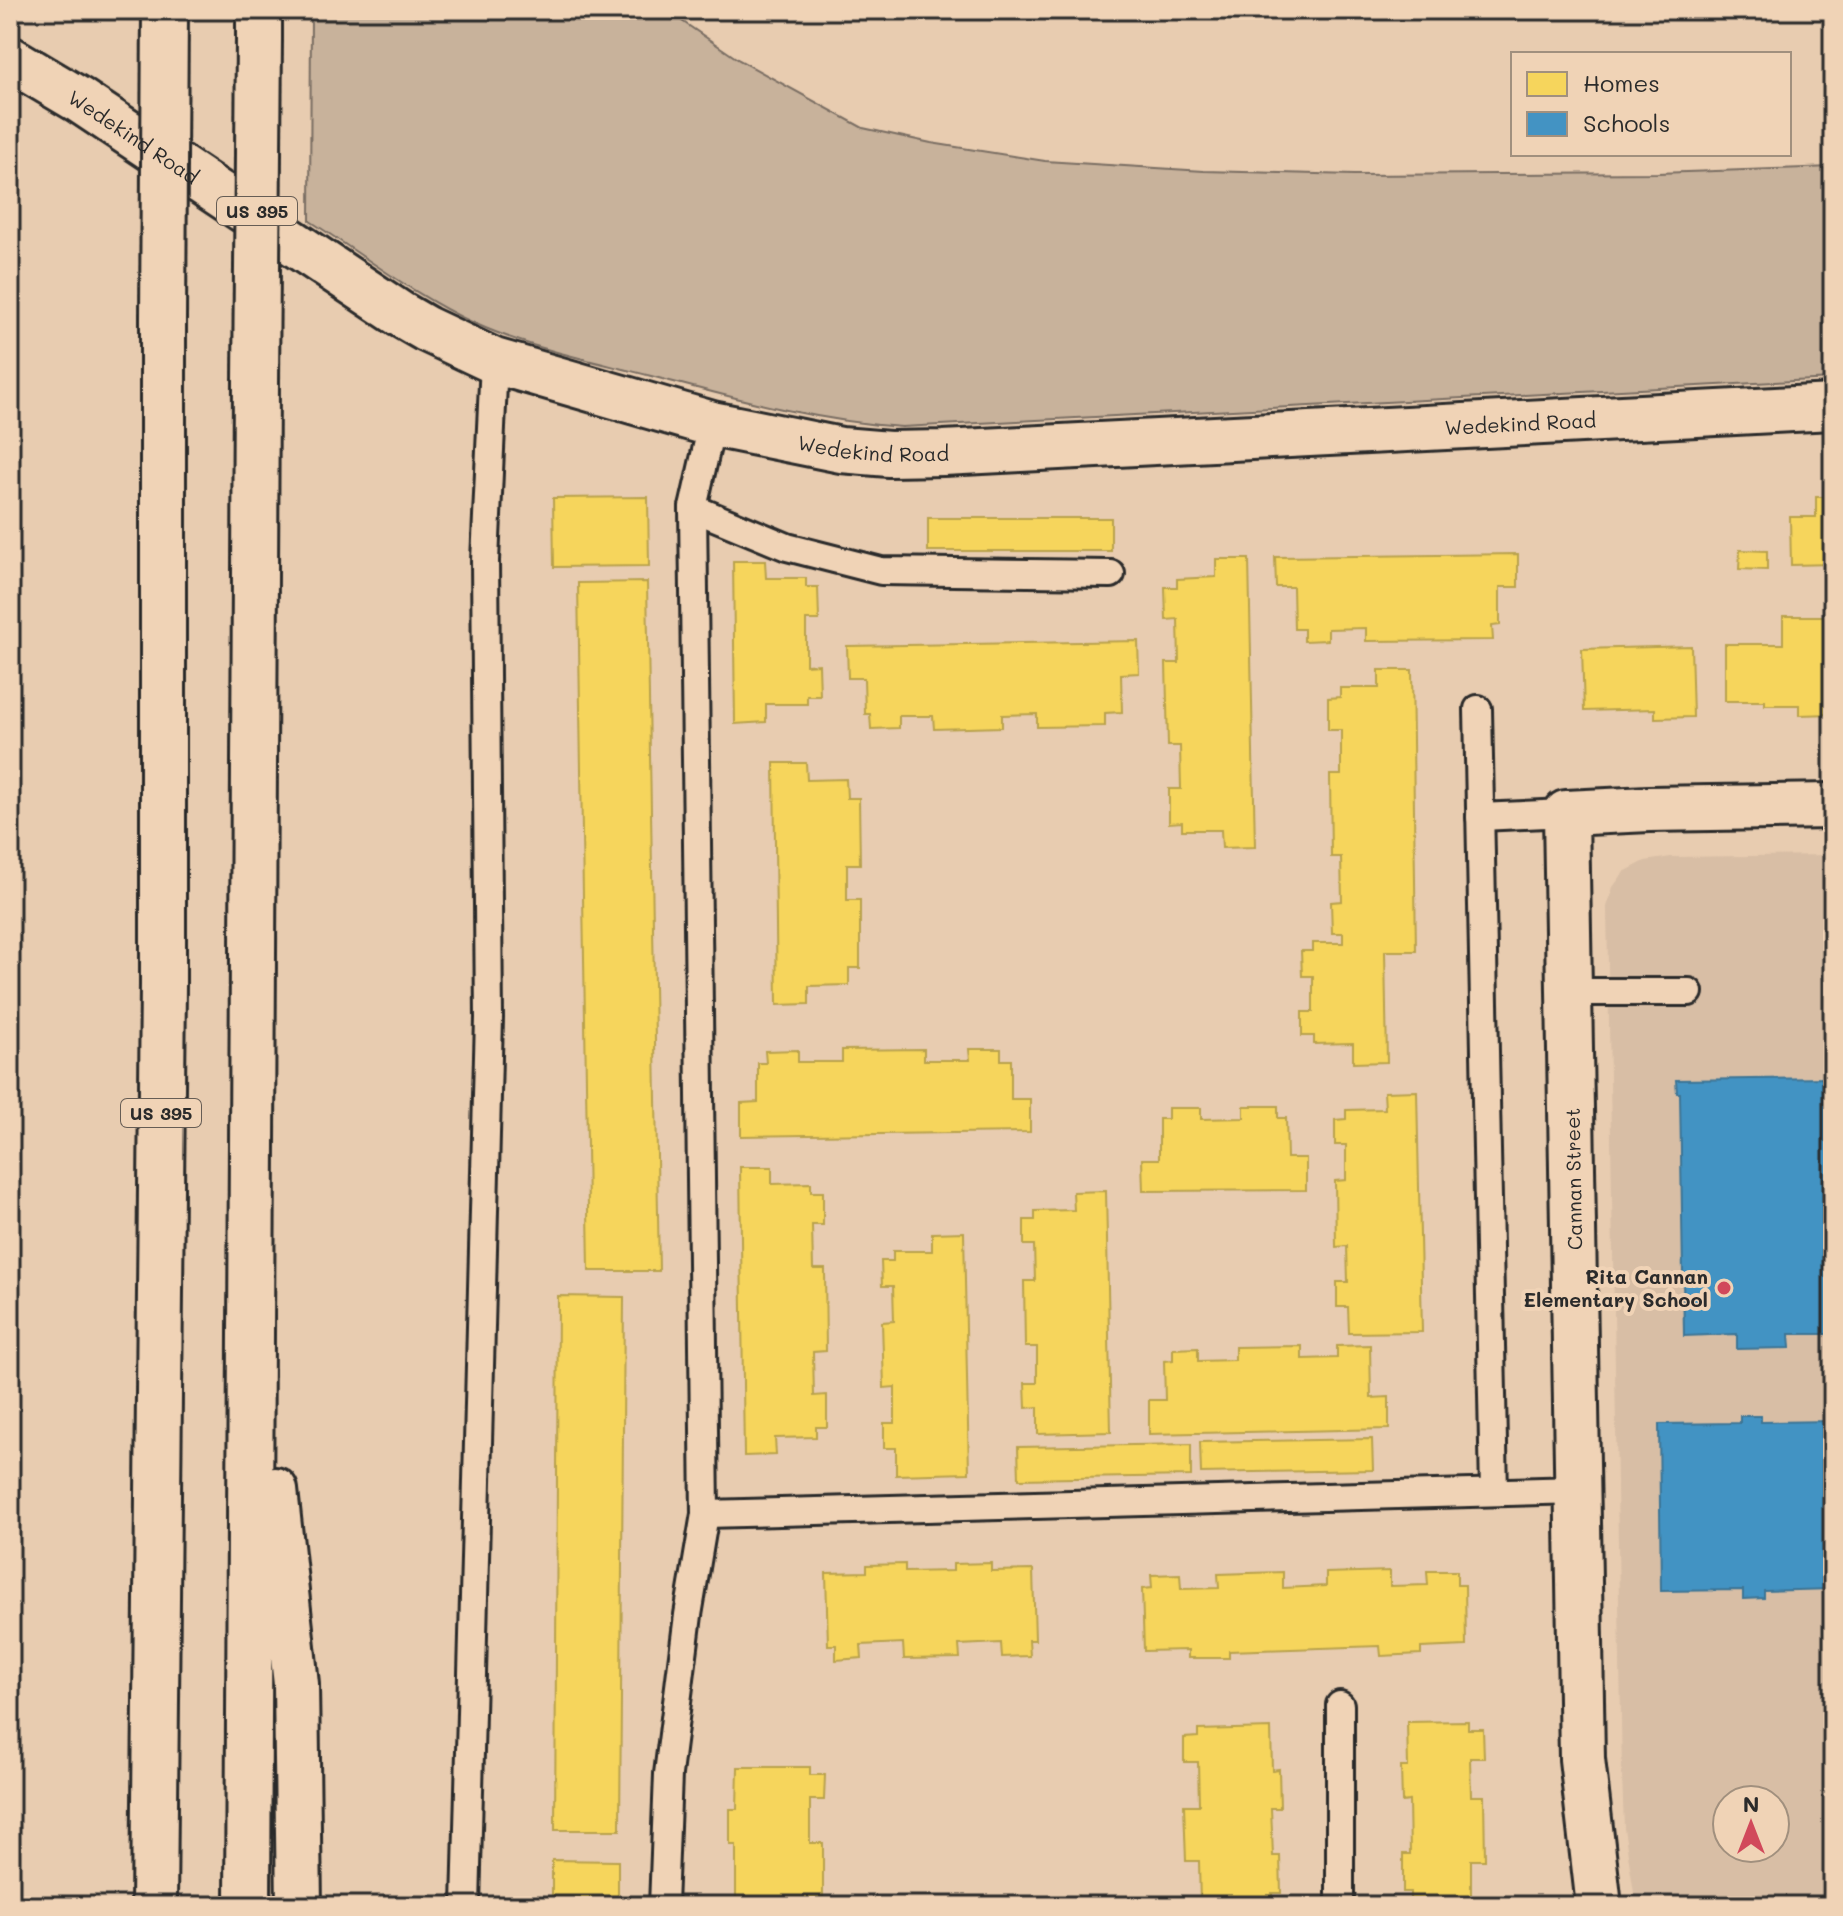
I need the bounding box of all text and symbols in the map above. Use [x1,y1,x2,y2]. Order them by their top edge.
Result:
legend [1511,52,1791,156]
text: Homes [1583,67,1660,98]
street label: Wedekind Road [64,84,204,189]
text: Schools [1583,107,1670,138]
road number: US 395 [217,197,297,225]
street label: Wedekind Road [1444,406,1597,440]
street label: Wedekind Road [796,429,949,467]
road number: US 395 [121,1099,201,1127]
street label: Cannan Street [1559,1108,1587,1250]
place label: Rita Cannan Elementary School [1523,1263,1708,1312]
marker: Rita Cannan Elementary School [1715,1279,1733,1297]
north arrow [1711,1784,1791,1864]
text: N [1743,1789,1759,1818]

